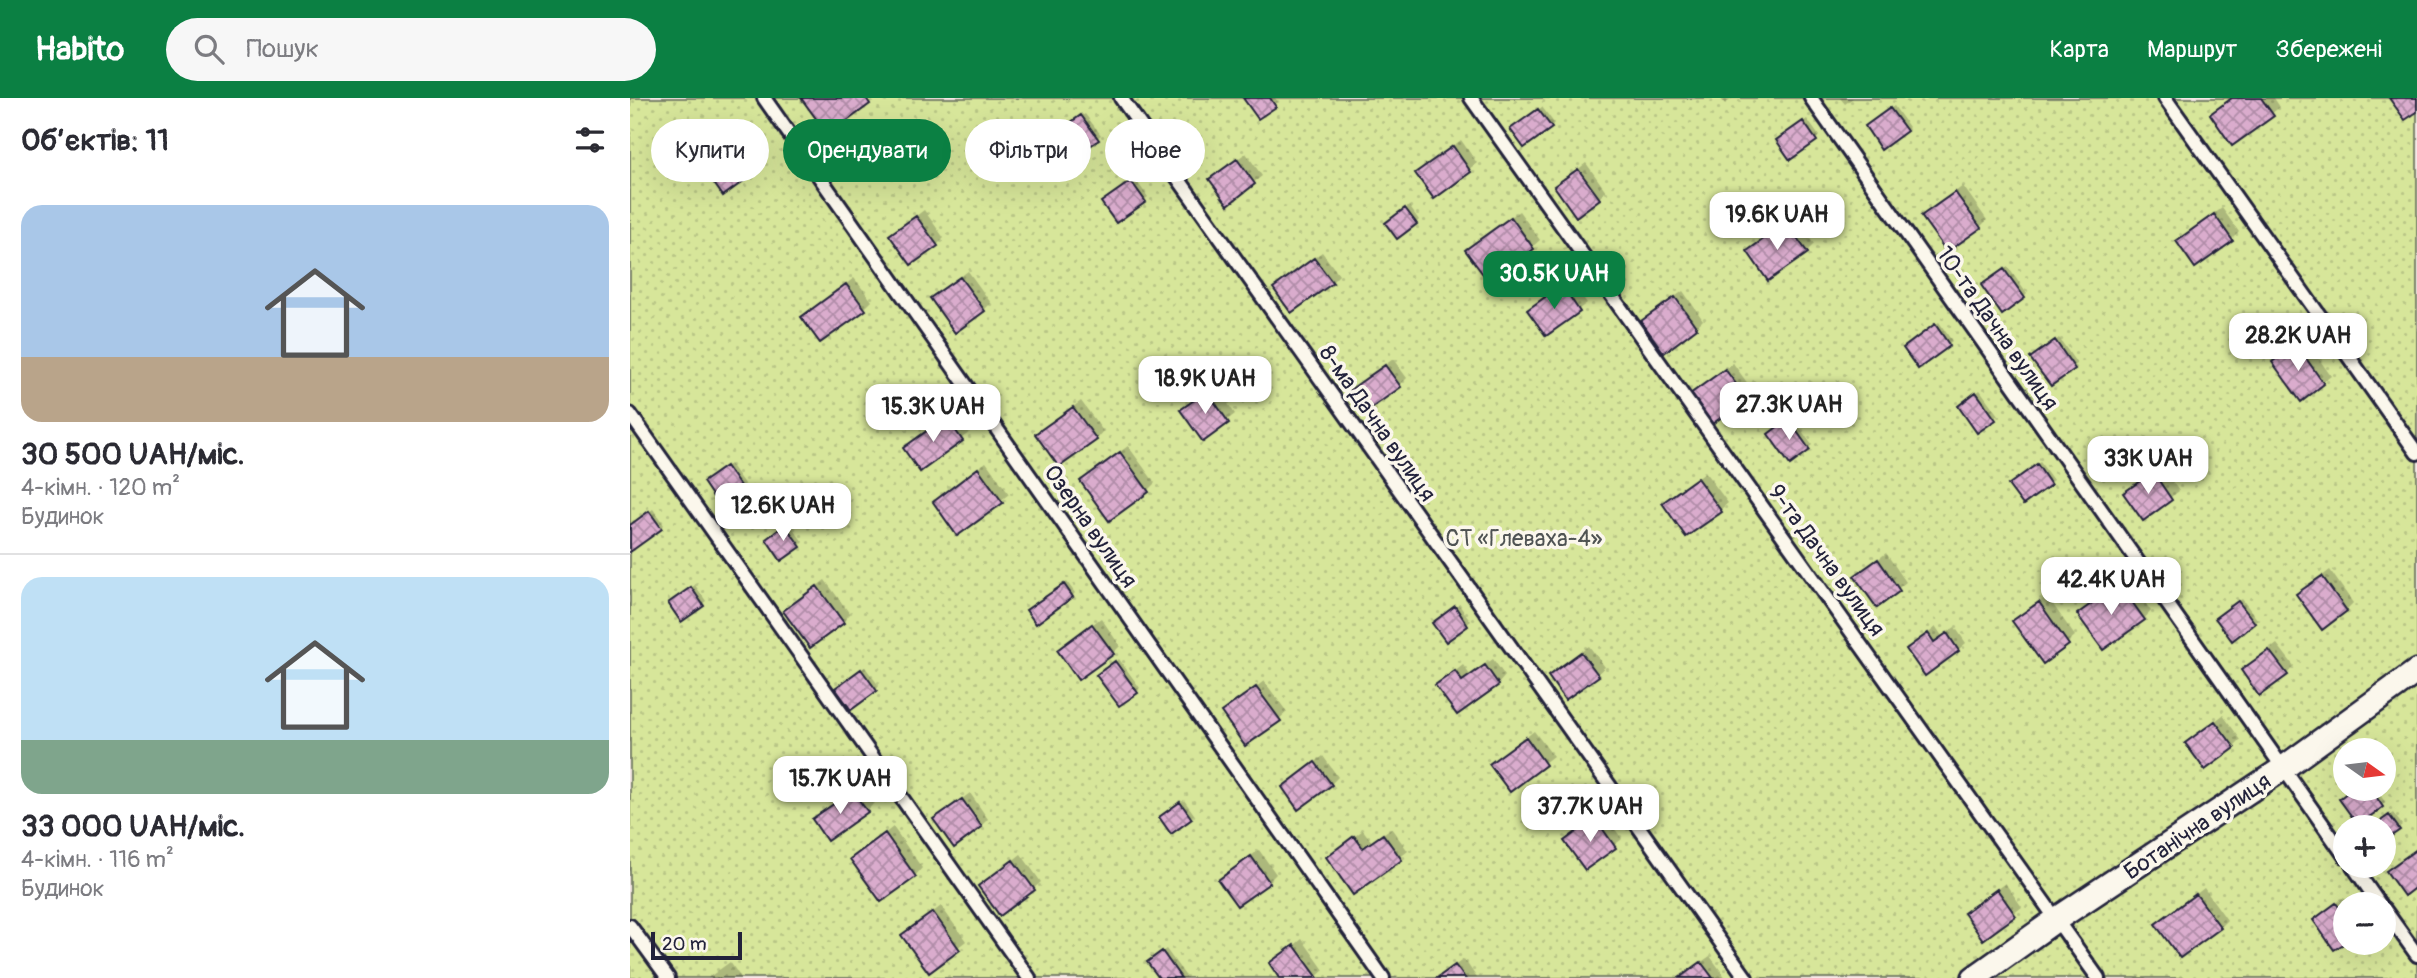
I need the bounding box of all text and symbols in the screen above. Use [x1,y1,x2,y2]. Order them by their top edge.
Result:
search box [166,18,656,81]
text: Habito [35,29,124,70]
icon: search [190,30,228,68]
text: Пошук [246,33,319,65]
text: Карта [2050,35,2109,64]
text: Маршрут [2147,35,2237,64]
text: Збережені [2275,35,2382,64]
chip: Купити [651,119,769,182]
chip: Орендувати [783,119,951,182]
chip: Фільтри [965,119,1091,182]
chip: Нове [1105,119,1205,182]
icon: filters [571,121,609,159]
text: Об’єктів: 11 [21,122,169,159]
pin: 19.6K UAH [1697,192,1857,252]
text: 19.6K UAH [1726,200,1828,229]
street label: 10-та Дачна вулиця [1930,241,2065,416]
icon: home [252,250,378,376]
pin: 30.5K UAH [1474,252,1634,311]
text: 30.5K UAH [1499,259,1609,288]
pin: 28.2K UAH [2218,314,2378,373]
text: 28.2K UAH [2245,321,2351,350]
street label: 8-ма Дачна вулиця [1313,340,1442,507]
pin: 18.9K UAH [1125,356,1285,416]
text: 18.9K UAH [1154,364,1256,393]
pin: 27.3K UAH [1709,382,1869,442]
pin: 15.3K UAH [853,384,1013,444]
text: 27.3K UAH [1736,390,1842,419]
text: 15.3K UAH [882,392,984,421]
text: 30 500 UAH/міс. [21,436,245,473]
pin: 33K UAH [2083,436,2213,496]
text: 33K UAH [2103,444,2193,473]
street label: Озерна вулиця [1037,459,1144,593]
text: 4-кімн. · 120 m² [21,473,180,502]
street label: 9-та Дачна вулиця [1762,479,1891,642]
pin: 12.6K UAH [703,484,863,543]
text: 12.6K UAH [731,491,835,520]
text: Будинок [21,502,104,531]
park label: СТ «Глеваха-4» [1446,524,1603,553]
pin: 42.4K UAH [2031,558,2191,617]
text: 42.4K UAH [2057,565,2165,594]
icon: home [252,622,378,748]
north arrow [2333,738,2396,802]
map controls [2333,738,2396,955]
pin: 15.7K UAH [760,756,920,816]
text: 15.7K UAH [789,764,891,793]
street label: Ботанічна вулиця [2118,766,2276,886]
pin: 37.7K UAH [1510,784,1670,844]
text: 37.7K UAH [1537,792,1643,821]
text: 33 000 UAH/міс. [21,808,245,845]
button: + [2333,815,2396,878]
text: 4-кімн. · 116 m² [21,845,174,874]
text: Будинок [21,874,104,903]
button: − [2333,892,2396,955]
scale bar [651,929,742,961]
text: 20 m [662,932,707,956]

